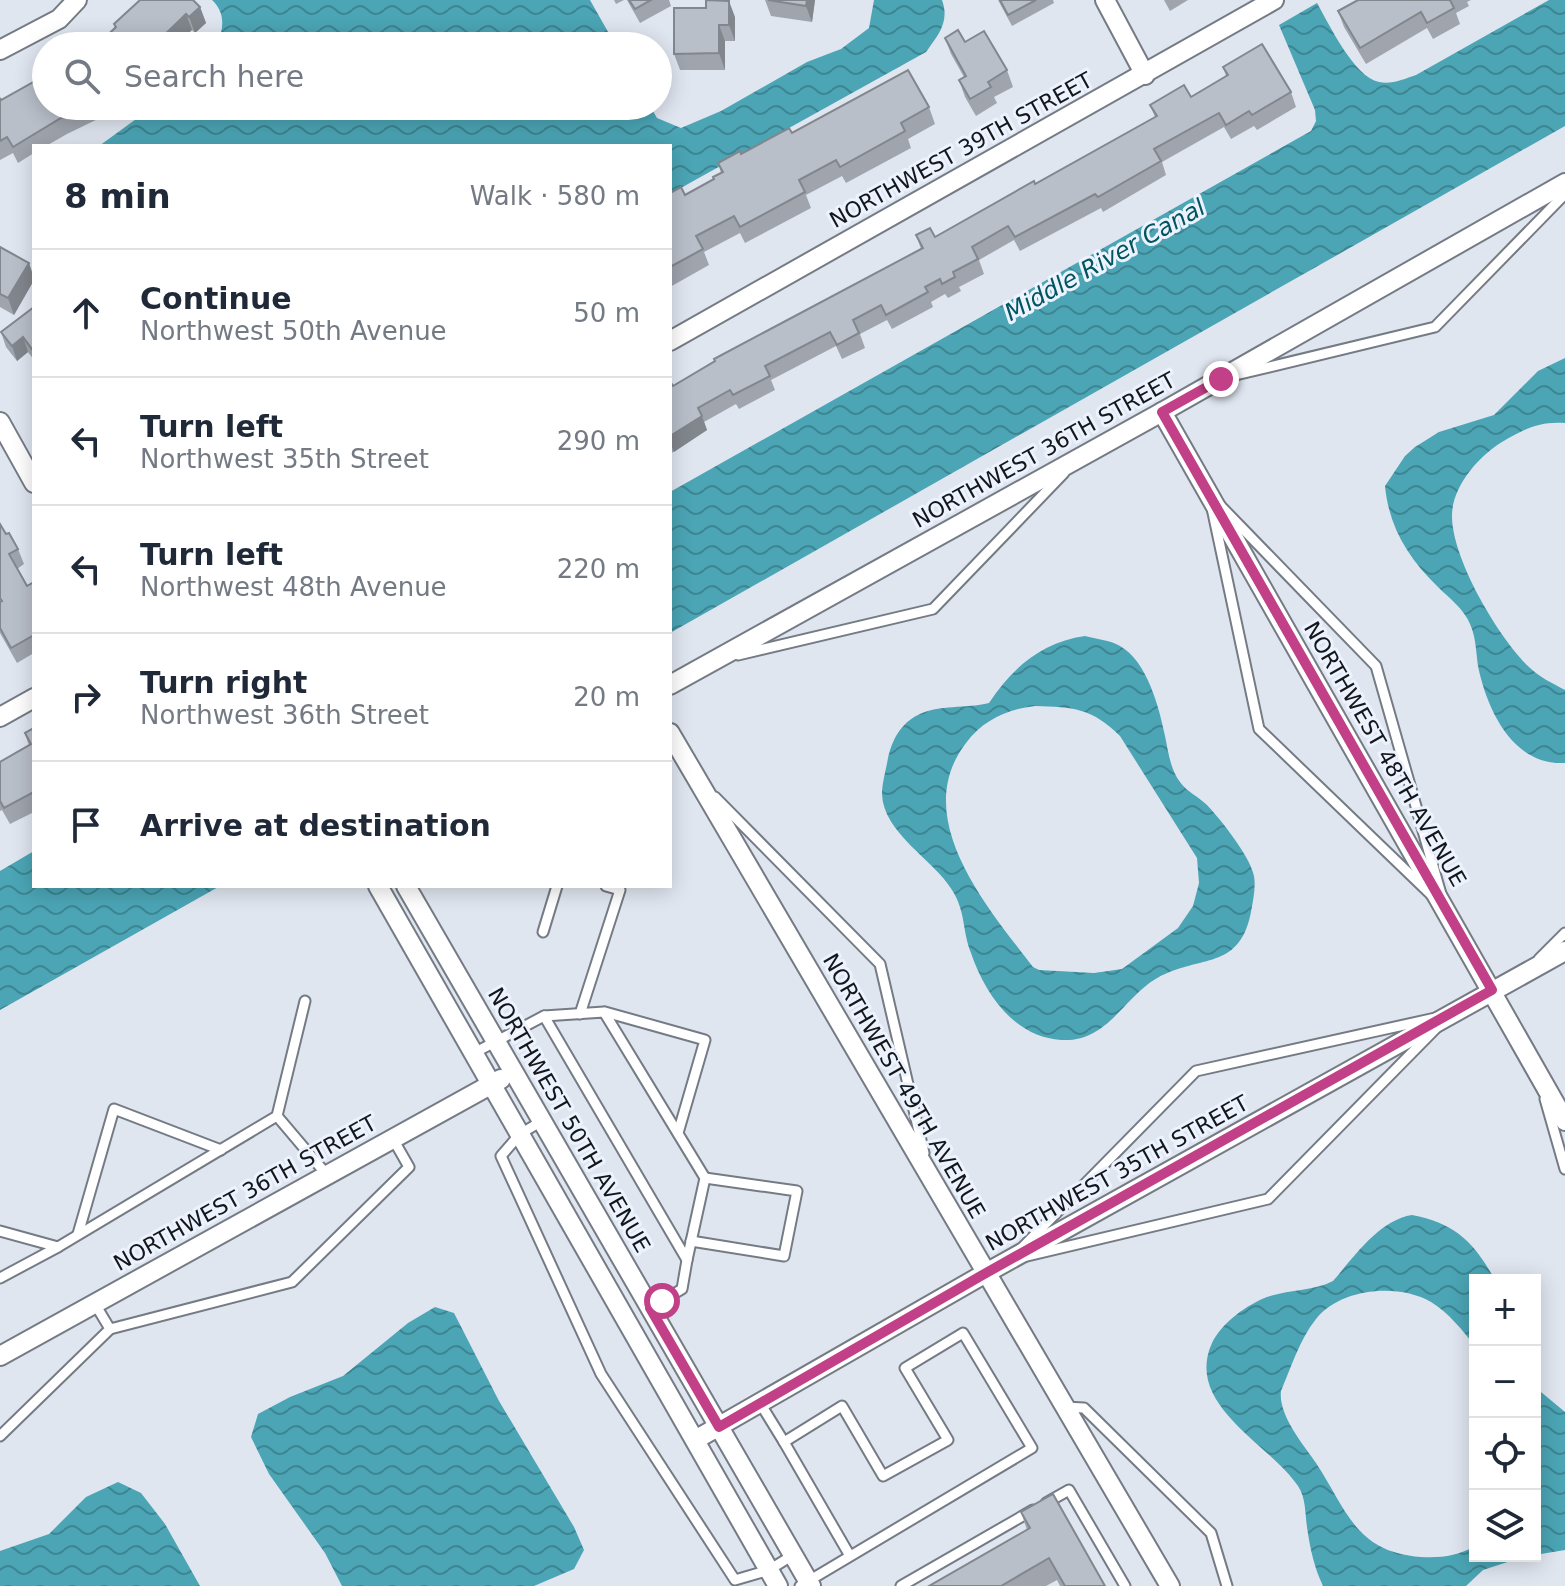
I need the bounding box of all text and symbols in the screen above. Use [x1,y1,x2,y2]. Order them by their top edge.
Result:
search box [32,32,672,120]
icon: search [60,54,104,98]
text: Search here [124,59,304,94]
street label: NORTHWEST 39TH STREET [825,67,1097,233]
text: 8 min [64,176,171,216]
text: Walk · 580 m [470,181,640,211]
water label: Middle River Canal [1000,193,1210,327]
text: Continue [140,281,292,316]
icon: ahead [64,291,108,335]
text: 50 m [573,298,640,328]
text: Northwest 50th Avenue [140,316,447,346]
route end [1203,361,1239,397]
street label: NORTHWEST 36TH STREET [908,367,1180,533]
text: Turn left [140,409,283,444]
icon: left [64,419,108,463]
text: 290 m [557,426,640,456]
text: Northwest 35th Street [140,444,429,474]
text: Turn left [140,537,283,572]
icon: left [64,547,108,591]
text: 220 m [557,554,640,584]
text: Northwest 48th Avenue [140,572,447,602]
street label: NORTHWEST 48TH AVENUE [1299,617,1471,891]
text: Turn right [140,665,307,700]
icon: right [64,675,108,719]
text: 20 m [573,682,640,712]
text: Northwest 36th Street [140,700,429,730]
icon: arrive [64,803,108,847]
text: Arrive at destination [140,808,491,843]
street label: NORTHWEST 49TH AVENUE [818,949,990,1223]
street label: NORTHWEST 50TH AVENUE [483,983,655,1257]
street label: NORTHWEST 35TH STREET [981,1090,1253,1256]
street label: NORTHWEST 36TH STREET [109,1110,381,1276]
map controls [1469,1274,1541,1562]
button: + [1469,1274,1541,1346]
route start [644,1283,680,1319]
button: − [1469,1346,1541,1418]
button: locate [1469,1418,1541,1490]
button: layers [1469,1490,1541,1562]

